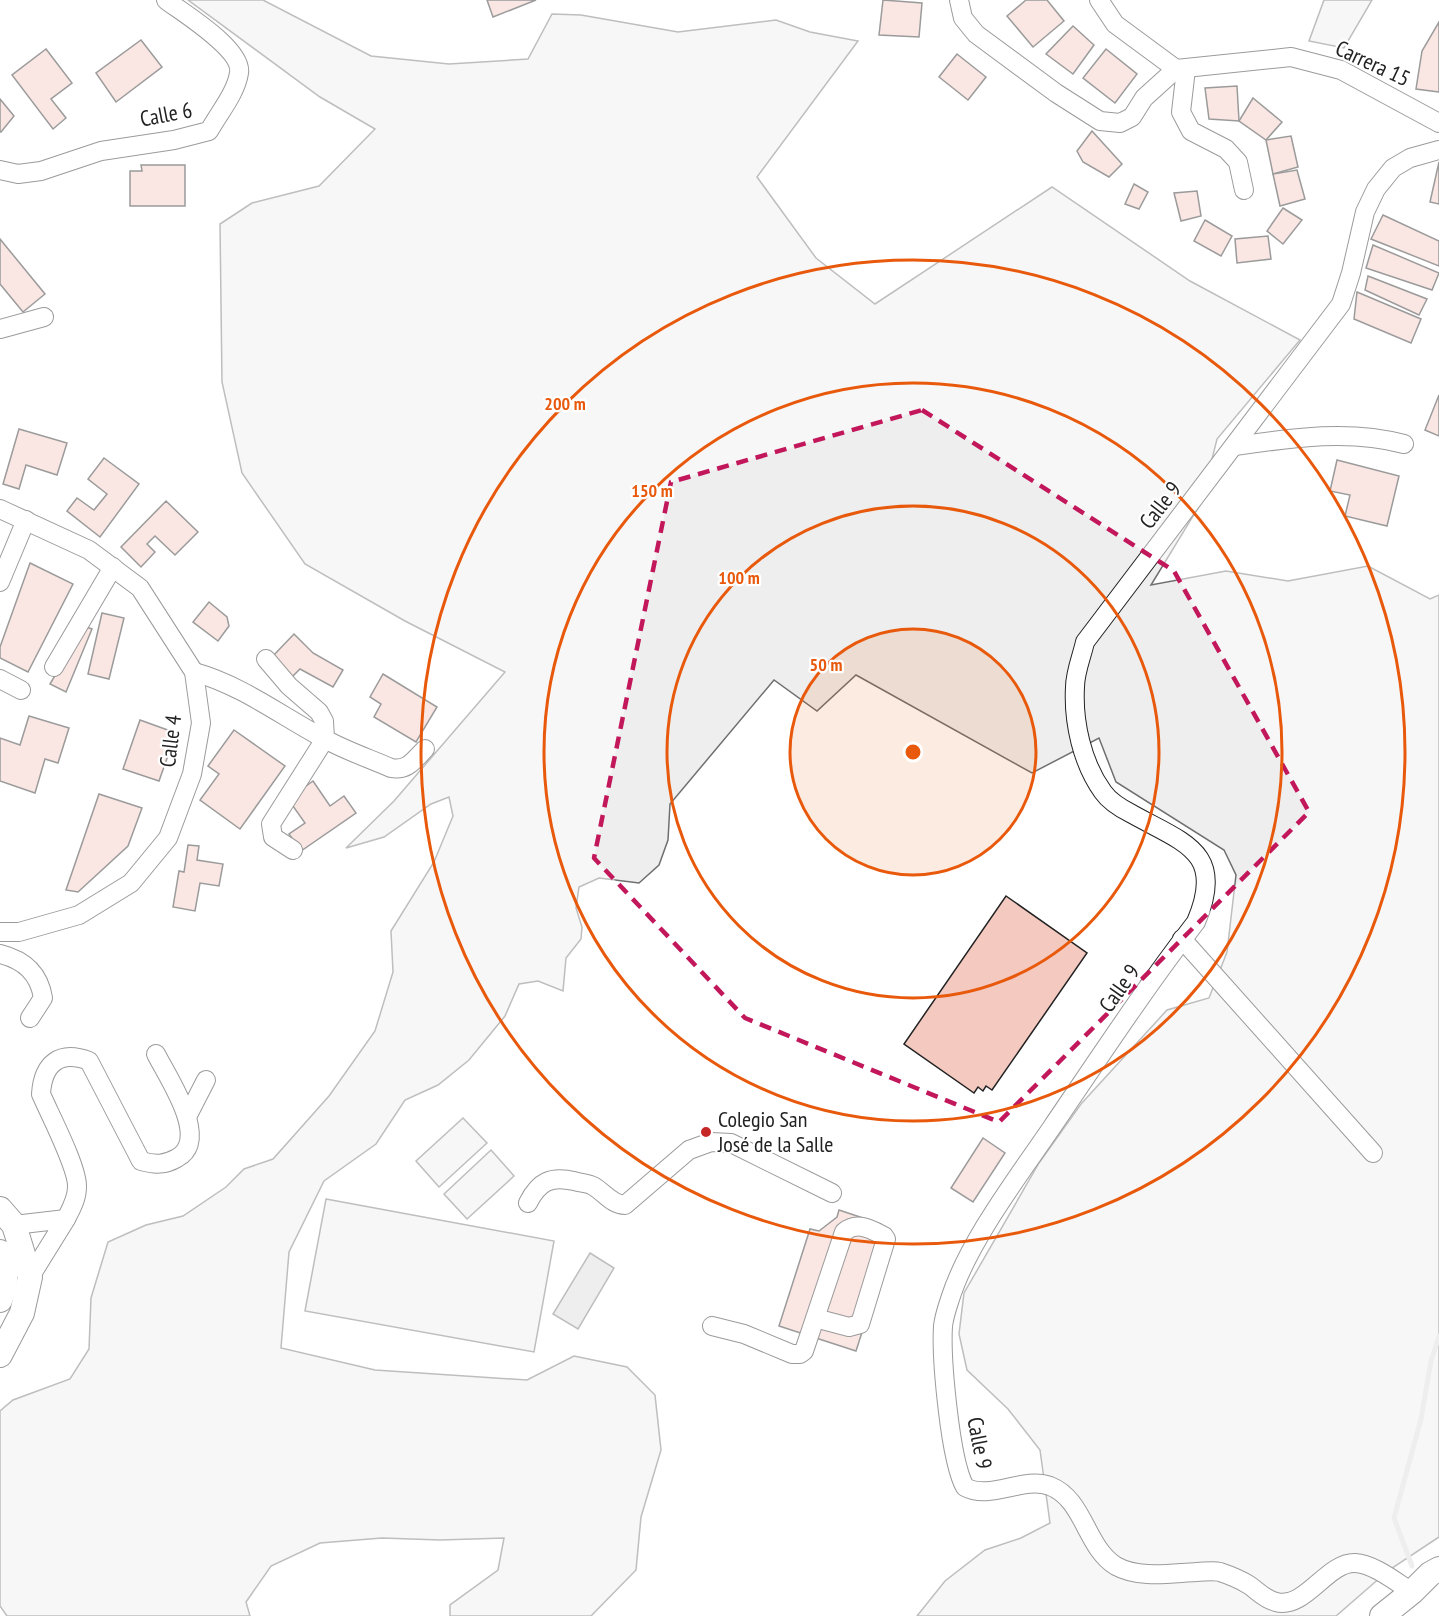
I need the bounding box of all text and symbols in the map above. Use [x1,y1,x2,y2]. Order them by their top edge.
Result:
street label: Carrera 15 [1331,34,1415,92]
street label: Calle 6 [138,95,194,133]
text: 200 m [544,392,586,415]
street label: Calle 9 [1133,476,1187,534]
text: 150 m [631,479,673,502]
text: 100 m [718,566,760,589]
text: 50 m [810,653,842,676]
street label: Calle 4 [153,713,187,769]
centre of rings [903,742,923,762]
street label: Calle 9 [1092,958,1146,1018]
place label: Colegio San José de la Salle [717,1105,833,1158]
marker: Colegio San José de la Salle [699,1125,713,1139]
street label: Calle 9 [961,1415,999,1471]

